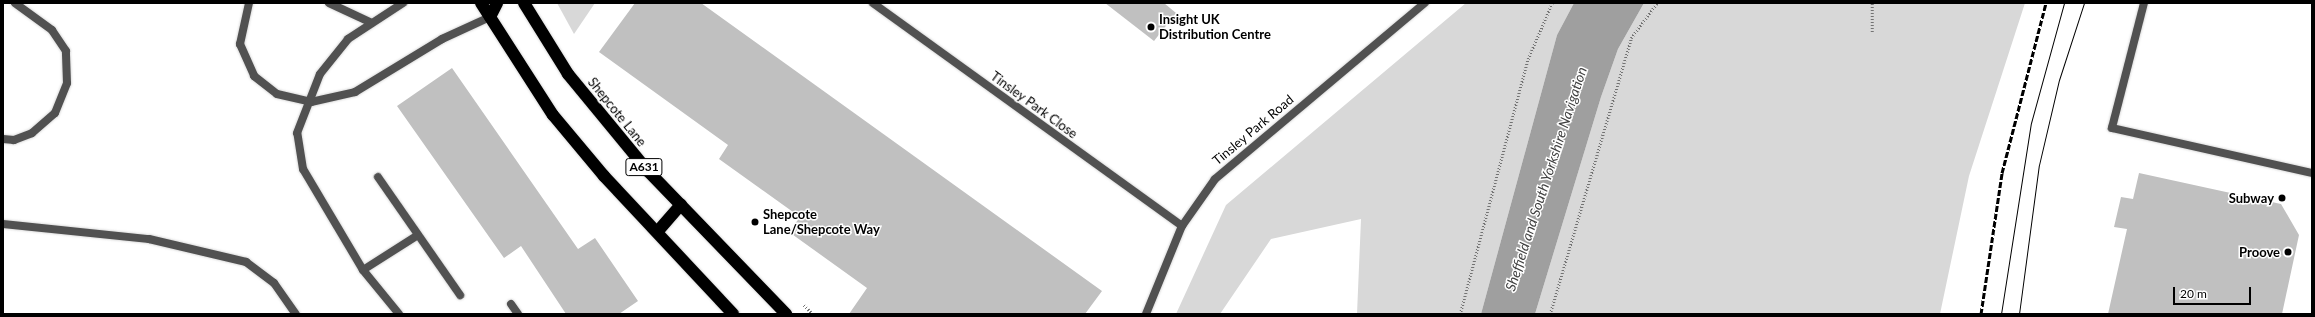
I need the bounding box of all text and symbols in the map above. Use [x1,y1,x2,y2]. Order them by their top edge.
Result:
place label: Insight UK Distribution Centre [1159,12,1271,43]
marker: Insight UK Distribution Centre [1146,22,1156,32]
water label: Sheffield and South Yorkshire Navigation [1502,65,1590,293]
street label: Tinsley Park Close [987,68,1081,142]
street label: Shepcote Lane [585,75,649,149]
street label: Tinsley Park Road [1209,92,1297,168]
road number: A631 [625,157,663,177]
place label: Subway [2229,190,2274,206]
marker: Subway [2277,193,2287,203]
place label: Shepcote Lane/Shepcote Way [763,207,880,238]
marker: Shepcote Lane/Shepcote Way [750,217,760,227]
place label: Proove [2239,244,2280,260]
marker: Proove [2283,247,2293,257]
scale bar [2175,279,2253,305]
text: 20 m [2180,286,2207,301]

